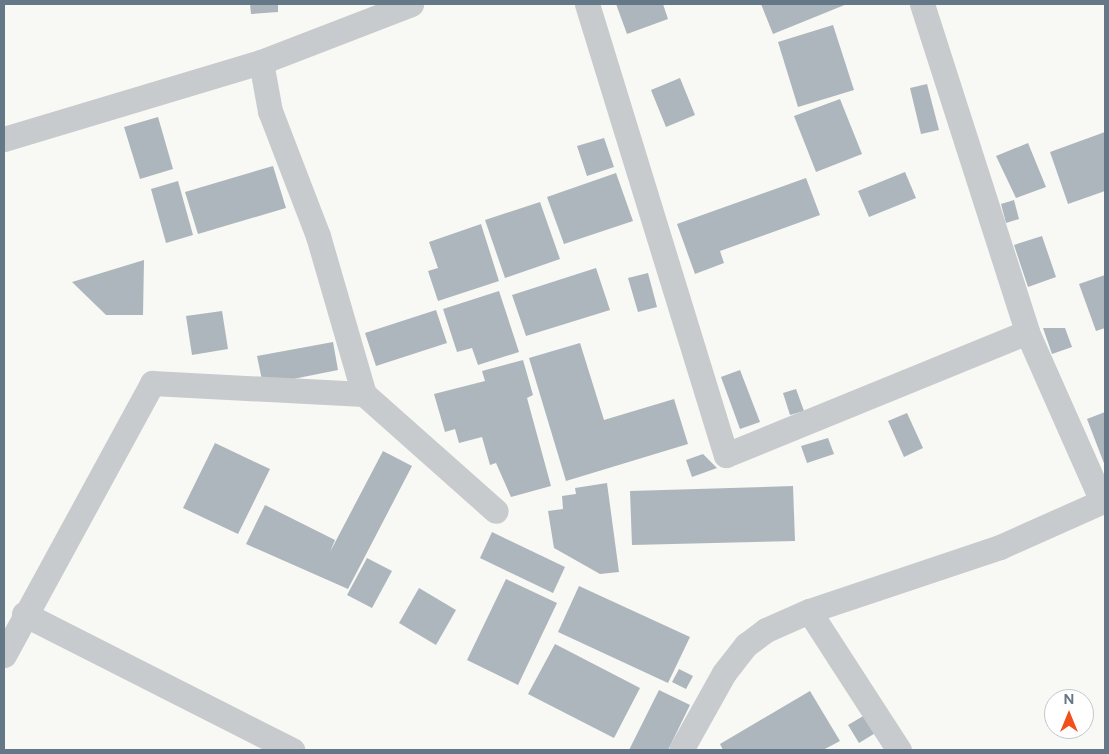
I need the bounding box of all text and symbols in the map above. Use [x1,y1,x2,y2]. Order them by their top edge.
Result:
north arrow [1044,689,1094,739]
text: N [1064,691,1074,708]

